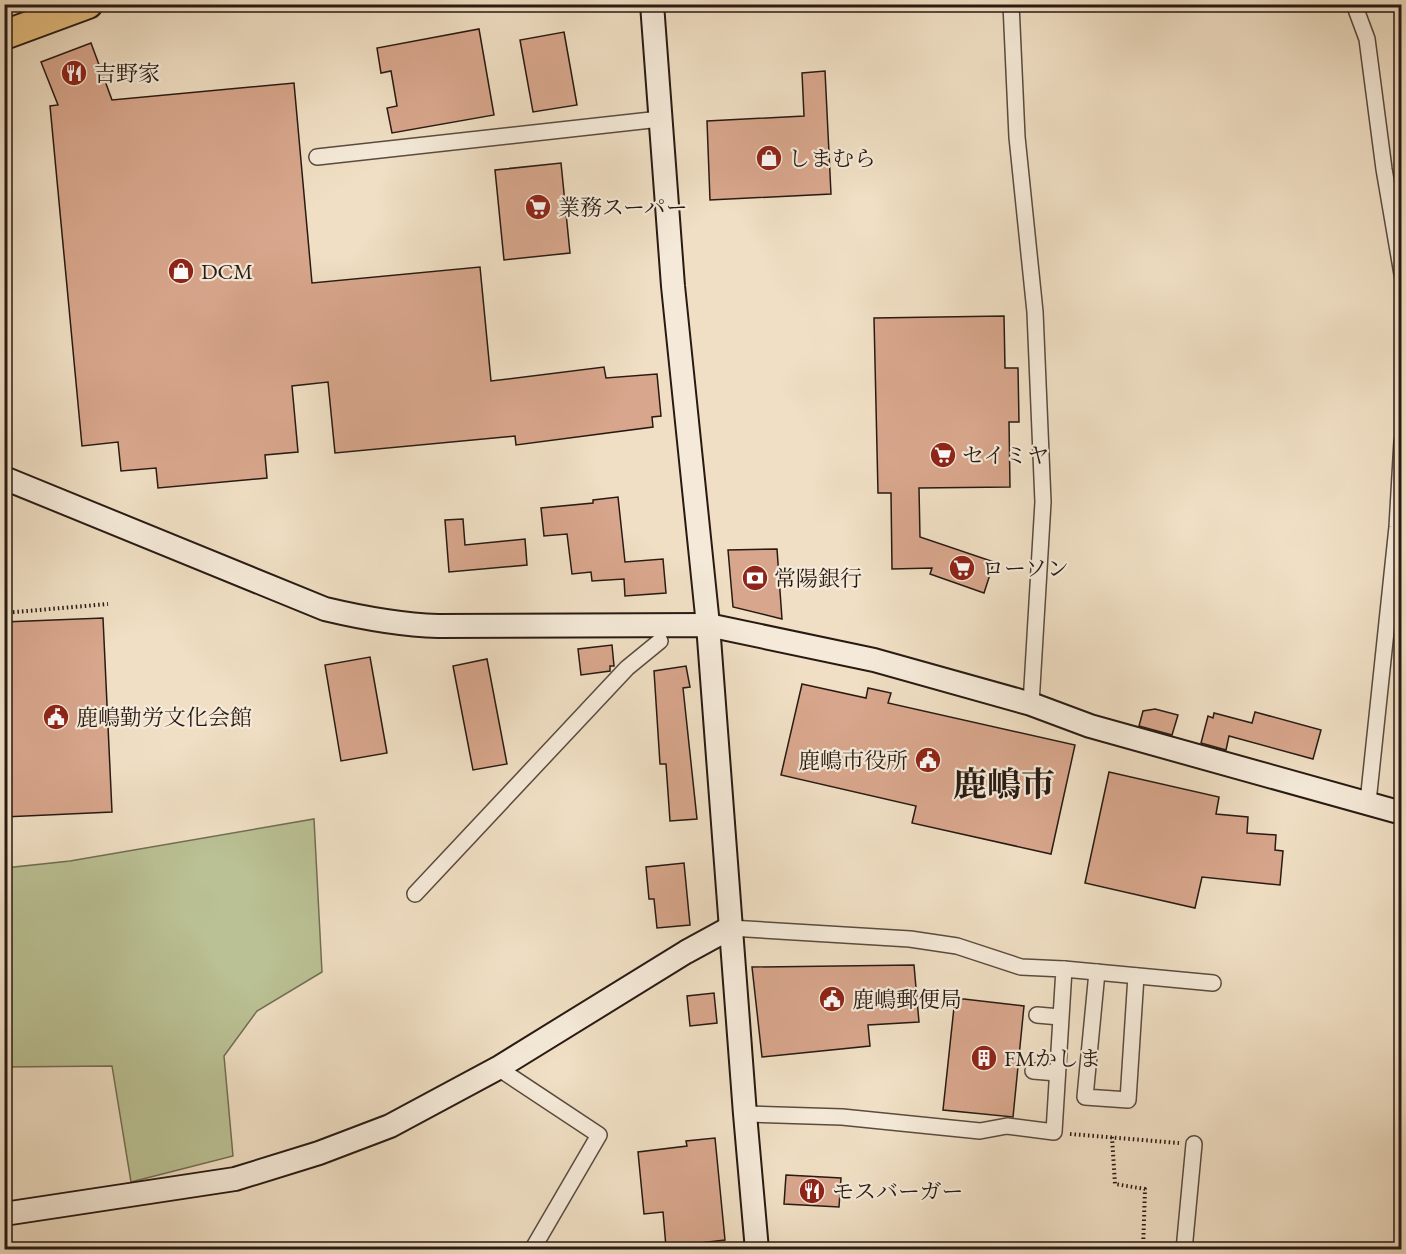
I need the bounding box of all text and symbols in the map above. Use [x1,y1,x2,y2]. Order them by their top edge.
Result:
restaurant icon: 吉野家 [59,58,89,88]
place label: 吉野家 [94,59,160,88]
shop icon: しまむら [754,143,784,173]
place label: しまむら [788,144,876,173]
supermarket icon: 業務スーパー [523,192,553,222]
place label: 業務スーパー [558,193,688,222]
shop icon: DCM [166,256,196,286]
place label: DCM [201,257,253,286]
supermarket icon: セイミヤ [928,440,958,470]
place label: セイミヤ [962,441,1049,470]
supermarket icon: ローソン [947,553,977,583]
place label: ローソン [982,554,1069,583]
bank icon: 常陽銀行 [740,563,770,593]
place label: 常陽銀行 [774,564,862,593]
public building icon: 鹿嶋勤労文化会館 [41,702,71,732]
place label: 鹿嶋勤労文化会館 [76,703,252,732]
public building icon: 鹿嶋市役所 [913,745,943,775]
place label: 鹿嶋市役所 [798,746,908,775]
district label: 鹿嶋市 [953,762,1055,806]
public building icon: 鹿嶋郵便局 [817,984,847,1014]
place label: 鹿嶋郵便局 [852,985,962,1014]
building icon: FMかしま [969,1043,999,1073]
place label: FMかしま [1004,1044,1101,1073]
restaurant icon: モスバーガー [797,1176,827,1206]
place label: モスバーガー [832,1177,964,1206]

